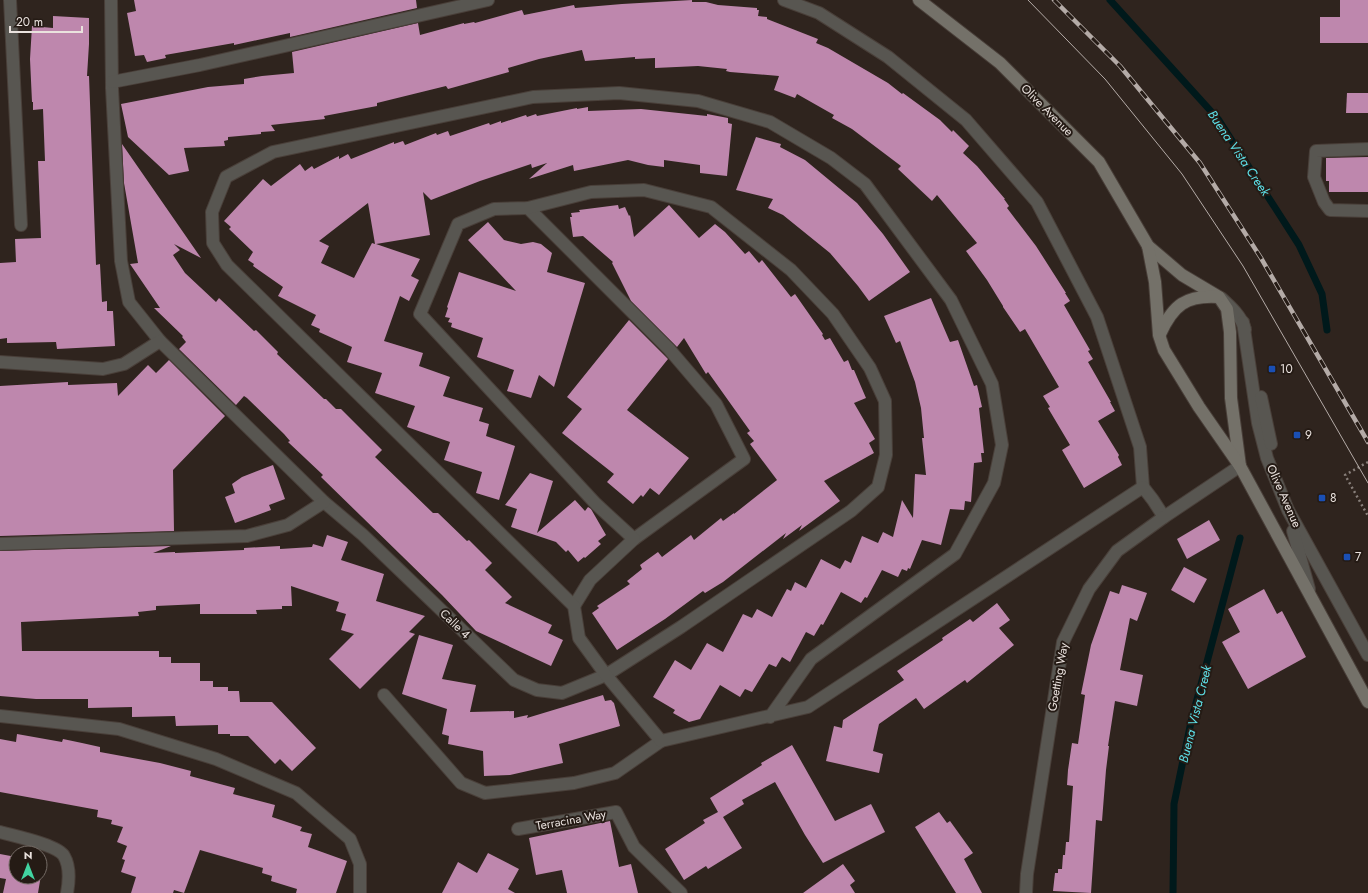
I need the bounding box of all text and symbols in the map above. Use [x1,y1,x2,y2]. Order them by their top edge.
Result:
scale bar [10,8,82,34]
text: 20 m [16,13,43,31]
street label: Olive Avenue [1017,80,1077,140]
water label: Buena Vista Creek [1203,106,1275,200]
place label: 10 [1280,360,1293,378]
marker: 10 [1267,364,1277,374]
place label: 9 [1305,426,1312,444]
marker: 9 [1292,430,1302,440]
street label: Olive Avenue [1262,461,1306,531]
place label: 8 [1330,489,1337,507]
marker: 8 [1317,493,1327,503]
place label: 7 [1355,548,1362,566]
marker: 7 [1342,552,1352,562]
street label: Calle 4 [436,605,474,643]
street label: Goetting Way [1043,641,1073,713]
water label: Buena Vista Creek [1174,663,1216,765]
street label: Terracina Way [535,805,608,835]
north arrow [8,845,48,885]
text: N [24,847,32,863]

